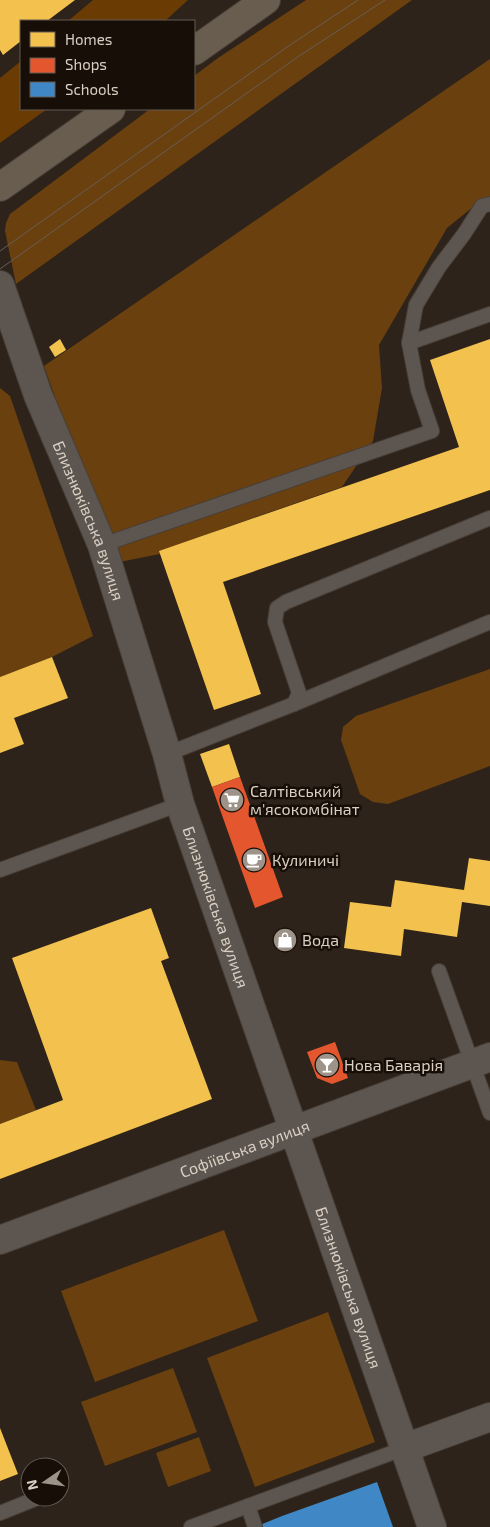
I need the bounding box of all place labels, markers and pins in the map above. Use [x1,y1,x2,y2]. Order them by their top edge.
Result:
place label: Салтівський м'ясокомбінат [250,781,360,818]
supermarket icon: Салтівський м'ясокомбінат [219,787,245,813]
cafe icon: Кулиничі [241,847,267,873]
place label: Кулиничі [272,850,339,870]
shop icon: Вода [272,927,298,953]
place label: Вода [302,930,339,949]
bar icon: Нова Баварія [314,1052,340,1078]
place label: Нова Баварія [344,1055,443,1074]

